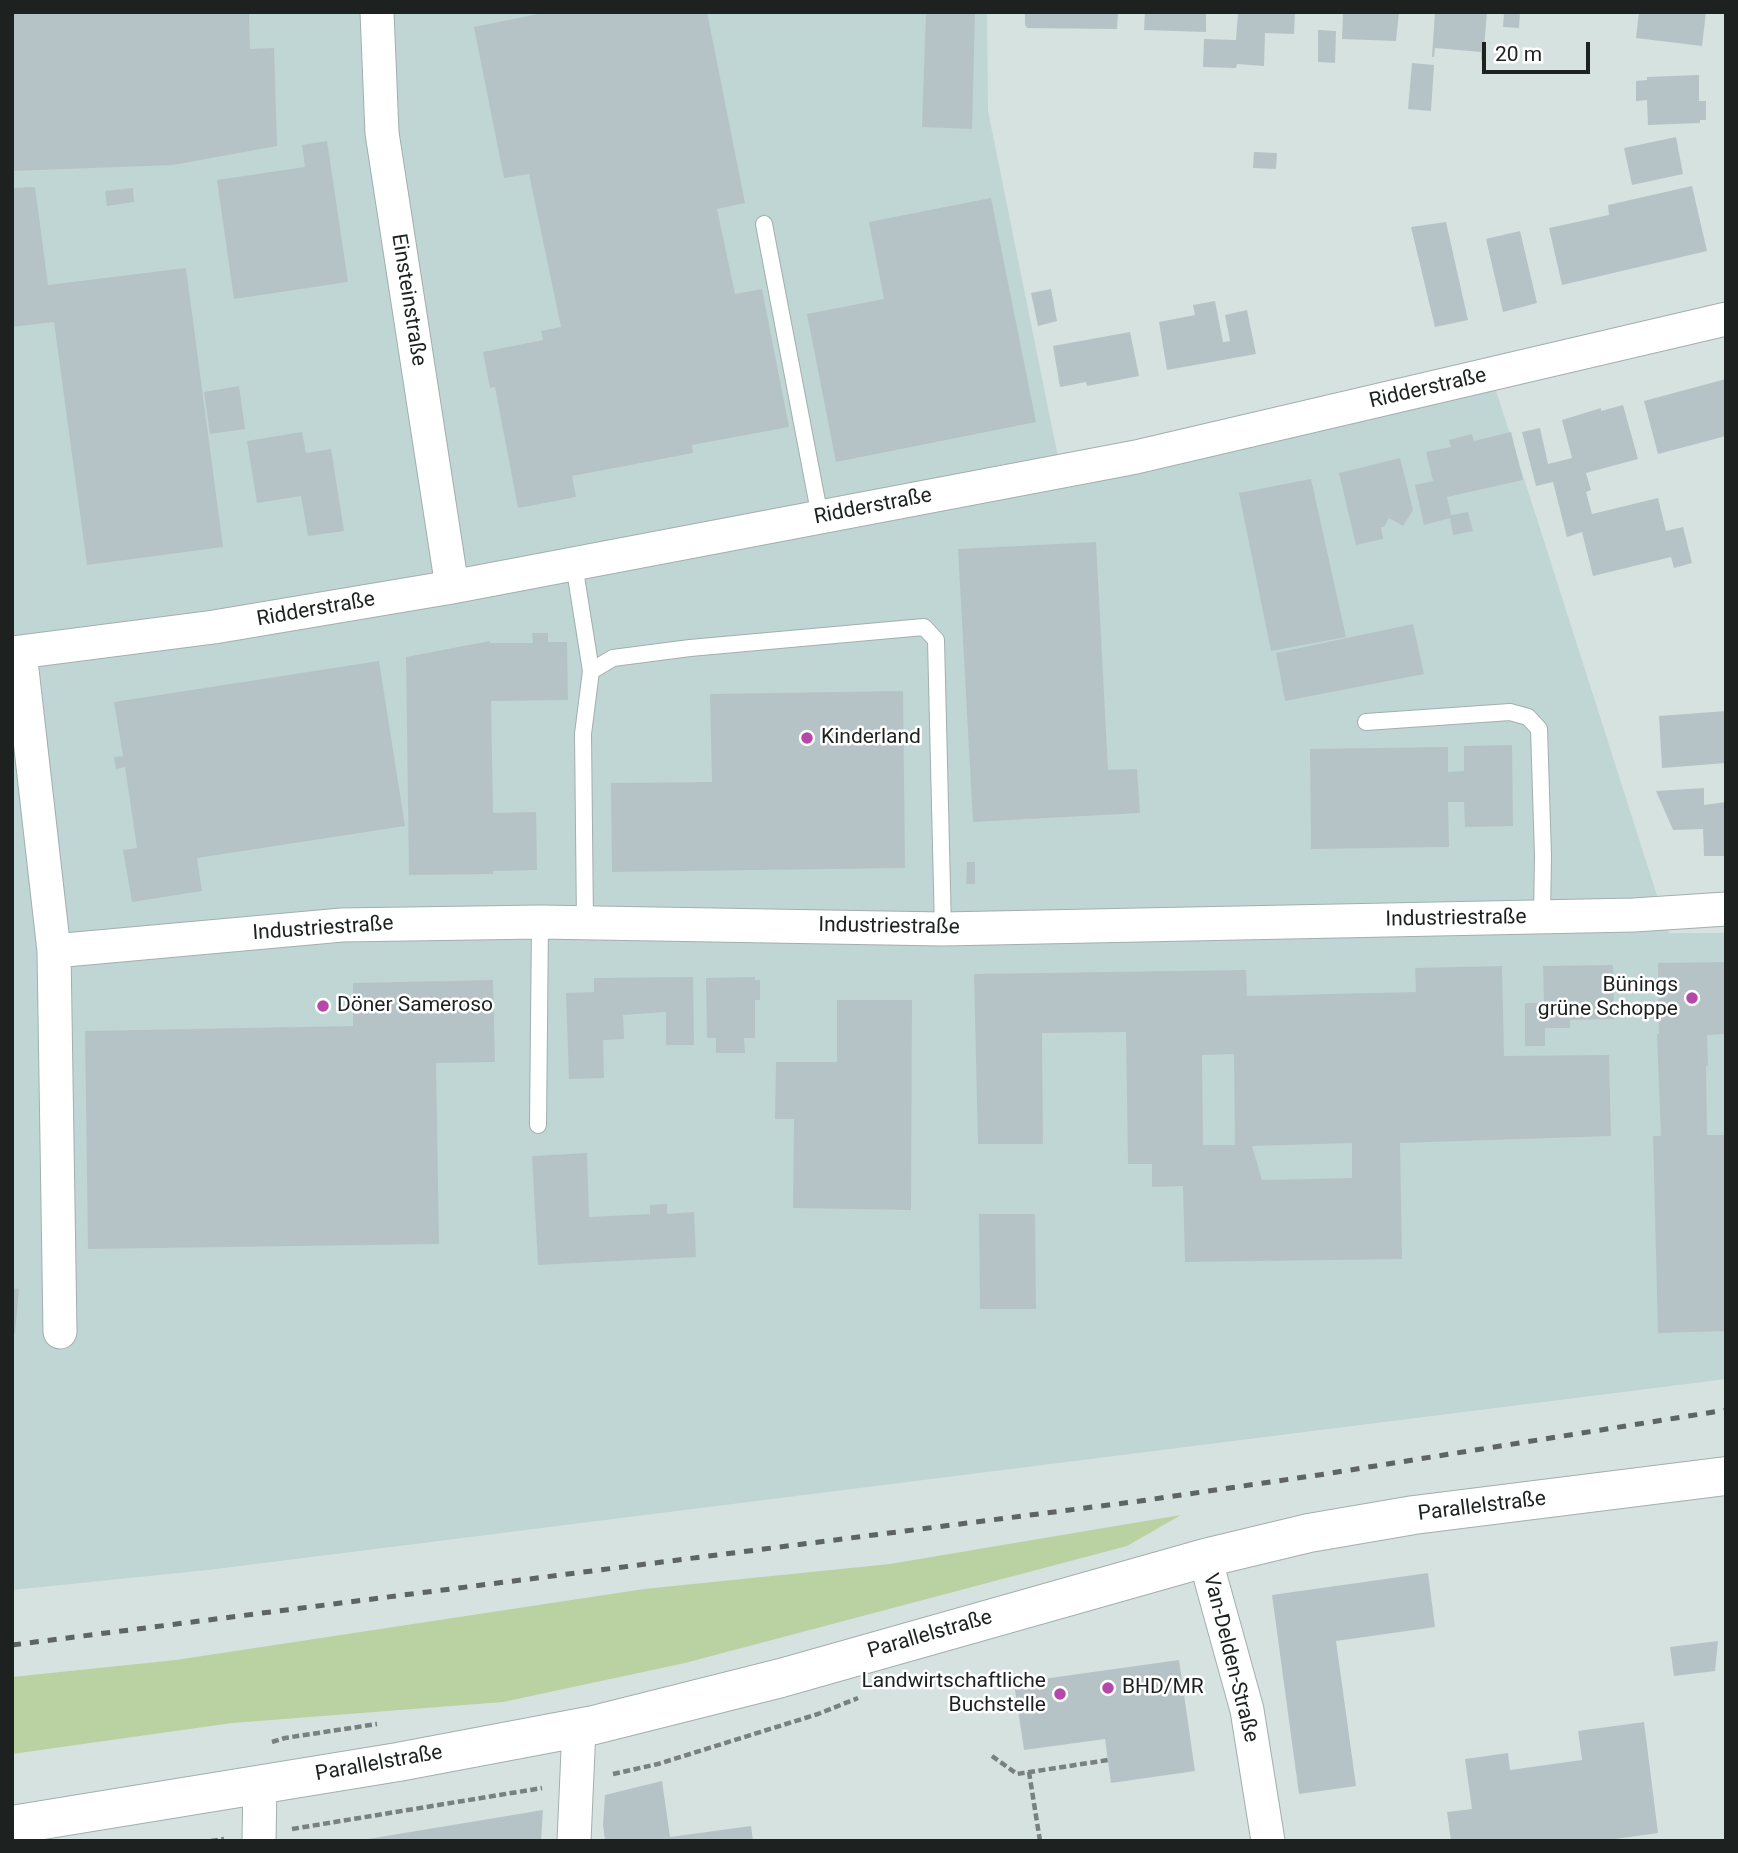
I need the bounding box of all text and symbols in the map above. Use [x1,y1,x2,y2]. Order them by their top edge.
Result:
scale bar [1486,28,1594,72]
text: 20 m [1495,42,1542,66]
street label: Einsteinstraße [385,232,431,368]
street label: Ridderstraße [1367,363,1489,415]
street label: Ridderstraße [812,483,934,531]
street label: Ridderstraße [255,587,377,633]
place label: Kinderland [821,725,921,751]
marker: Kinderland [799,730,815,746]
street label: Industriestraße [1385,905,1527,933]
street label: Industriestraße [252,912,394,946]
street label: Industriestraße [818,913,960,941]
place label: Bünings grüne Schoppe [1538,973,1678,1023]
marker: Bünings grüne Schoppe [1684,990,1700,1006]
place label: Döner Sameroso [337,993,493,1019]
marker: Döner Sameroso [315,998,331,1014]
street label: Parallelstraße [1417,1487,1547,1527]
street label: Van-Delden-Straße [1197,1571,1263,1745]
street label: Parallelstraße [865,1605,995,1665]
place label: Landwirtschaftliche Buchstelle [862,1669,1046,1719]
place label: BHD/MR [1122,1675,1204,1701]
marker: BHD/MR [1100,1680,1116,1696]
marker: Landwirtschaftliche Buchstelle [1052,1686,1068,1702]
street label: Parallelstraße [313,1740,445,1788]

